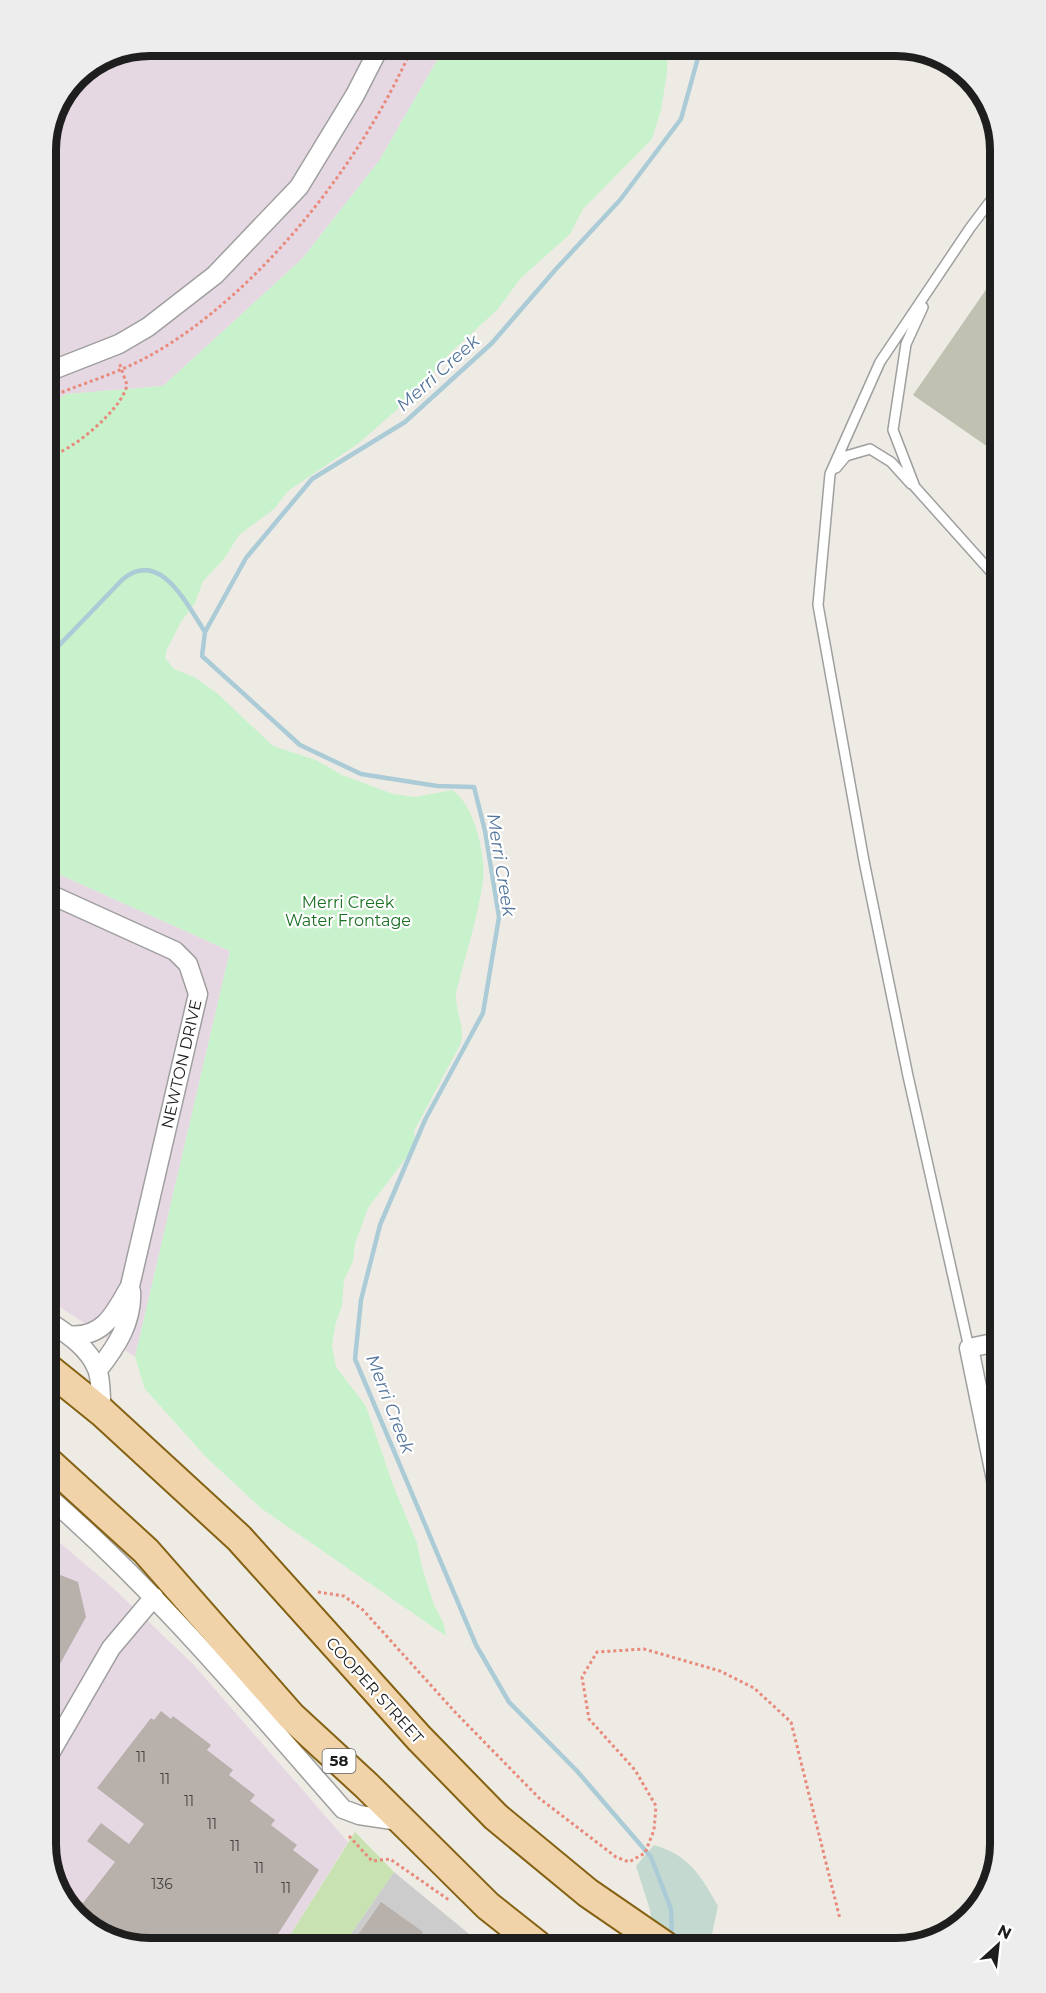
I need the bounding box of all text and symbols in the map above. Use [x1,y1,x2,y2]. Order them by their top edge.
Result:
water label: Merri Creek [392,329,485,416]
water label: Merri Creek [482,812,520,919]
park label: Merri Creek Water Frontage [285,893,411,930]
street label: NEWTON DRIVE [157,998,206,1131]
water label: Merri Creek [361,1351,419,1458]
street label: COOPER STREET [322,1633,428,1748]
house number: 11 [136,1748,146,1766]
road number: 58 [322,1749,356,1773]
house number: 11 [160,1770,170,1788]
house number: 11 [184,1792,194,1810]
house number: 11 [207,1815,217,1833]
house number: 11 [230,1837,240,1855]
house number: 11 [254,1859,264,1877]
house number: 136 [151,1875,173,1893]
house number: 11 [281,1879,291,1897]
north arrow [968,1915,1028,1975]
text: N [995,1921,1015,1943]

